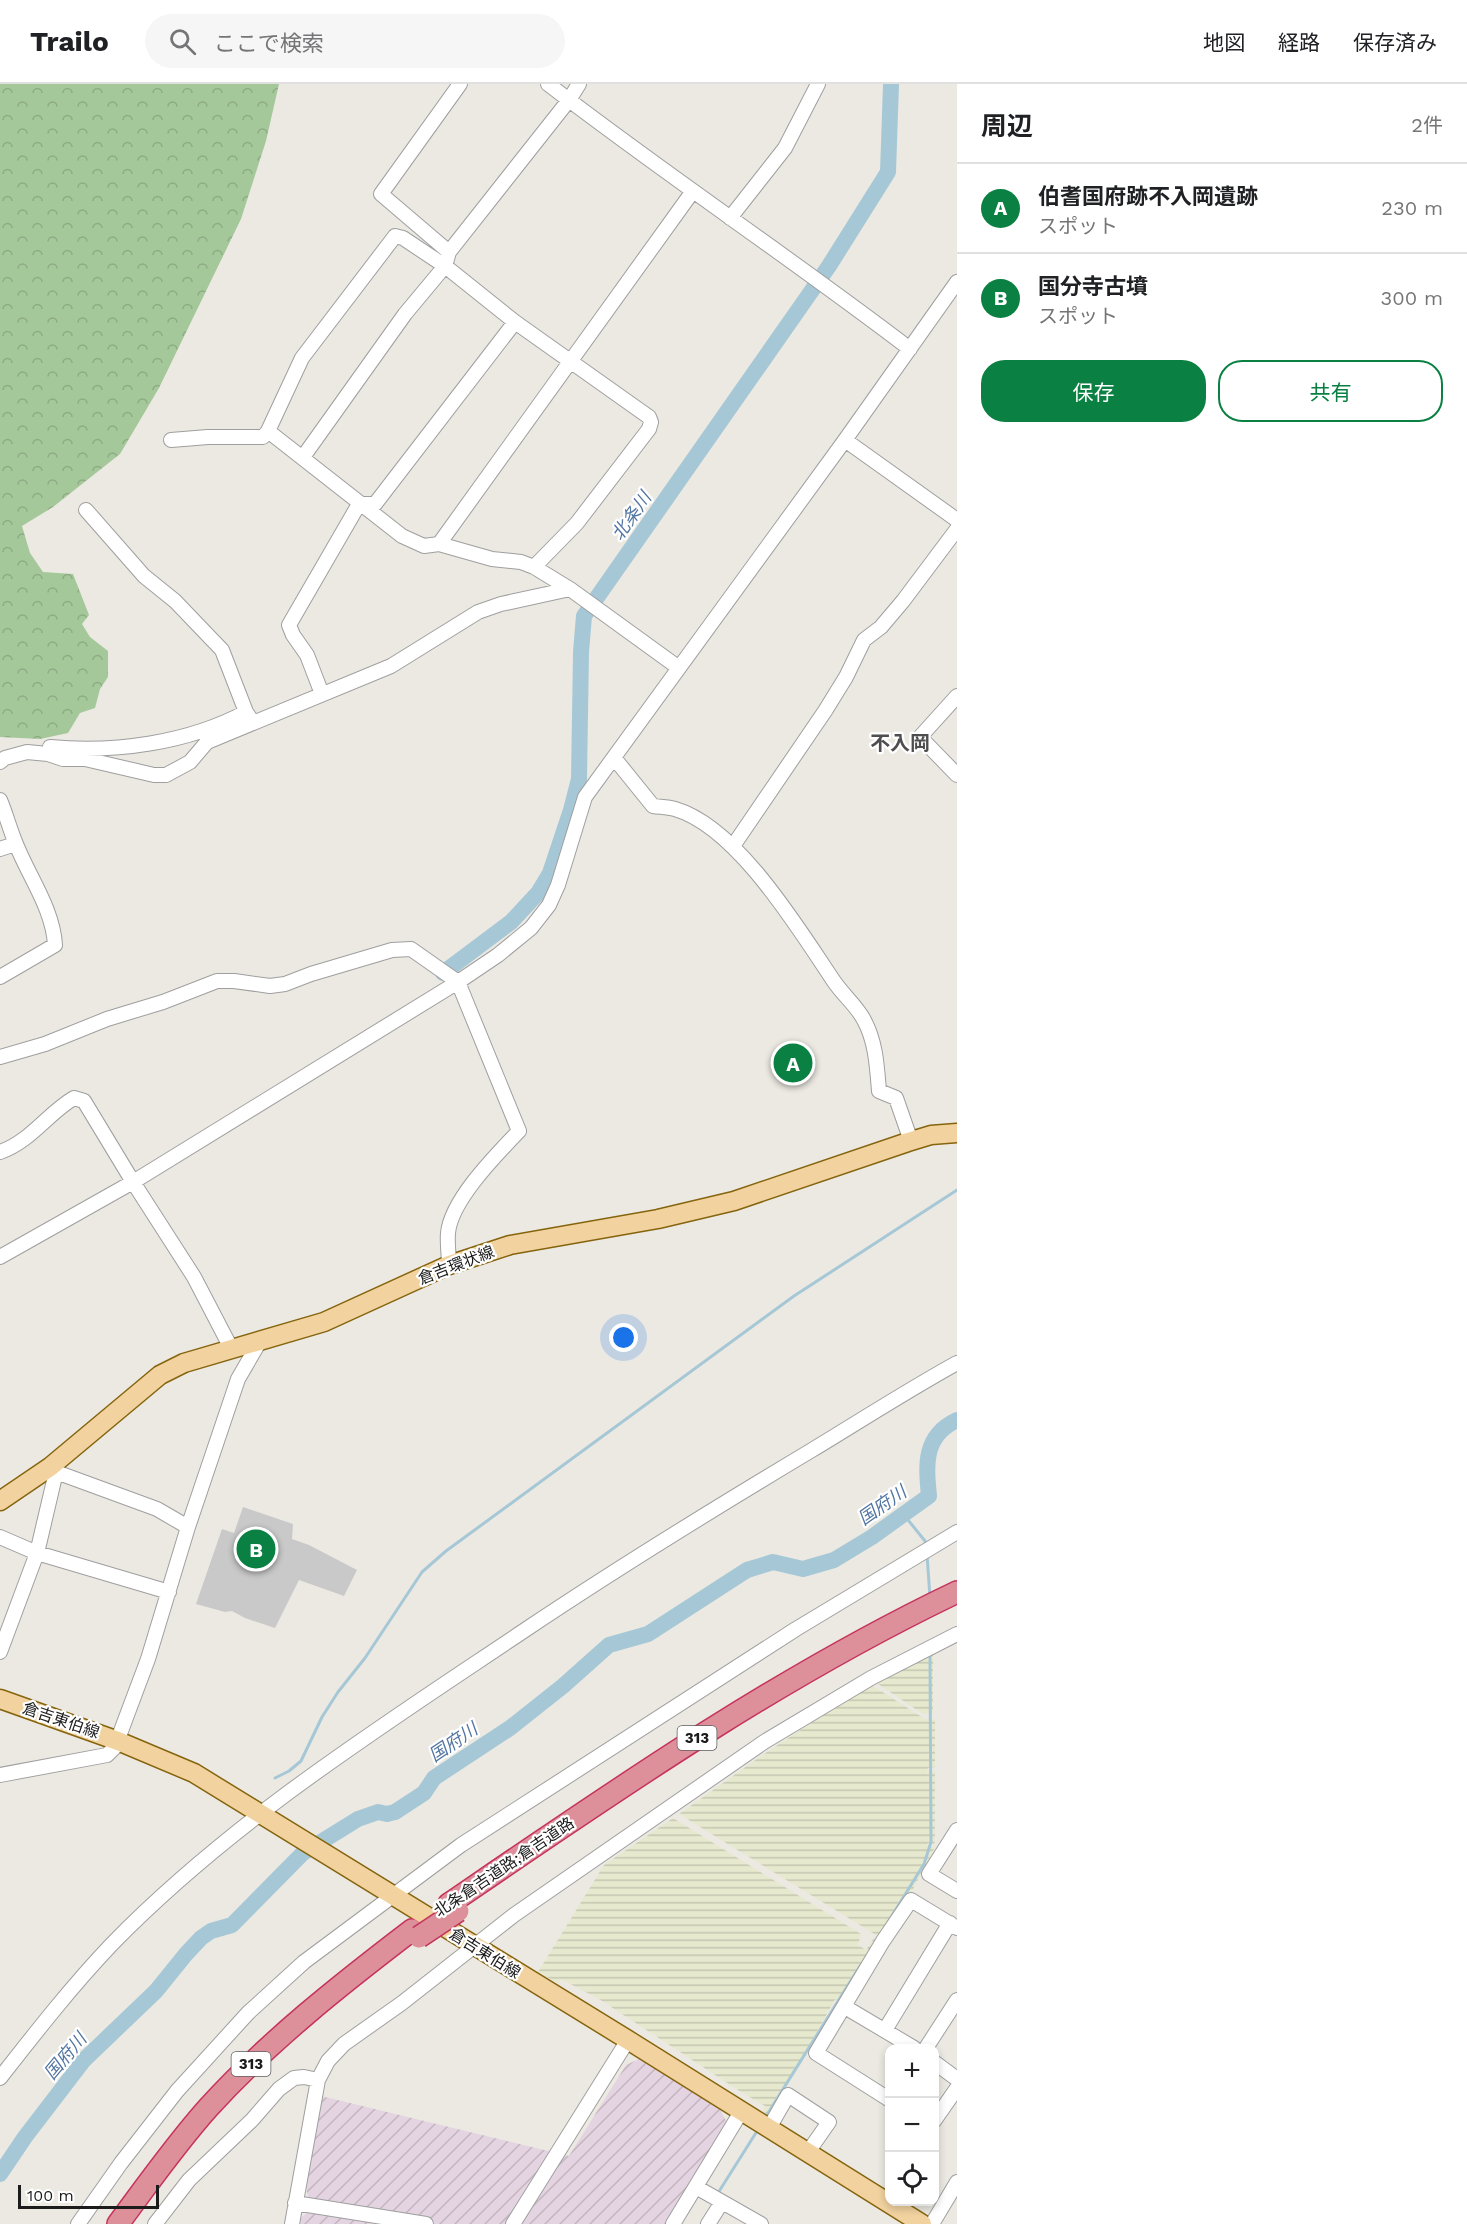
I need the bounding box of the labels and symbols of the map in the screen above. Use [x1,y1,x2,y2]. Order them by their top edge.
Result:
water label: 北条川 [607,486,656,544]
district label: 不入岡 [870,731,930,755]
pin: A [774,1040,812,1086]
street label: 倉吉環状線 [415,1242,497,1288]
your location [609,1323,638,1352]
water label: 国府川 [854,1480,912,1529]
pin: B [236,1526,276,1572]
street label: 倉吉東伯線 [20,1698,102,1742]
water label: 国府川 [425,1717,483,1766]
road number: 313 [678,1726,716,1750]
street label: 北条倉吉道路;倉吉道路 [430,1813,578,1921]
street label: 倉吉東伯線 [446,1924,524,1982]
water label: 国府川 [40,2027,92,2083]
road number: 313 [232,2052,270,2076]
scale bar [18,2182,159,2210]

